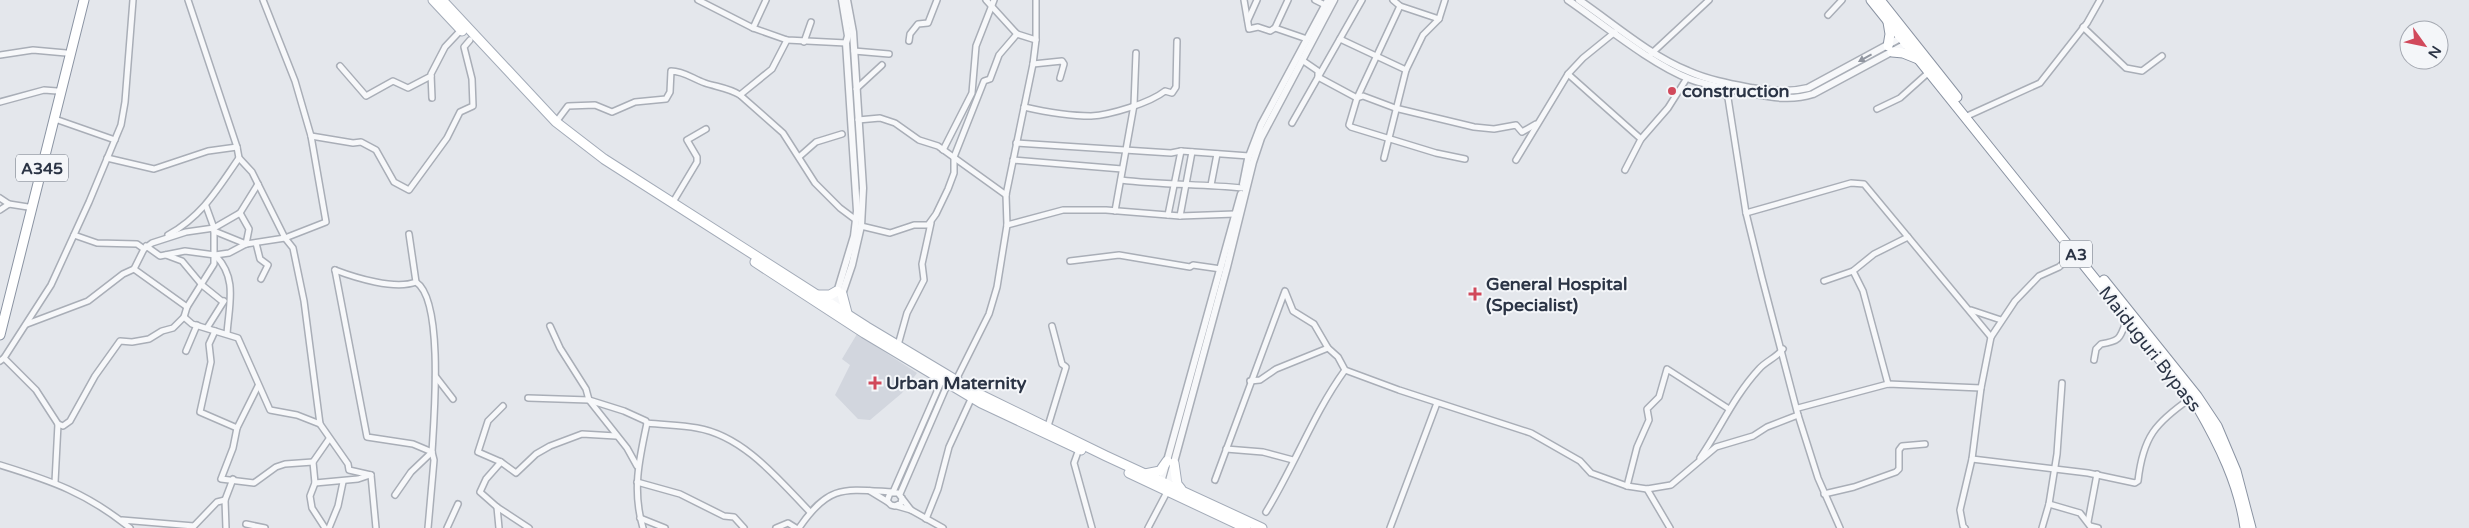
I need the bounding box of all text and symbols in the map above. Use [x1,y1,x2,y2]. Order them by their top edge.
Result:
north arrow [2399,20,2449,70]
text: N [2424,42,2445,61]
one-way arrow [1858,54,1871,63]
place label: construction [1682,80,1790,102]
marker: construction [1666,85,1678,97]
road number: A345 [16,154,68,182]
road number: A3 [2060,240,2092,268]
place label: General Hospital (Specialist) [1486,273,1627,316]
street label: Maiduguri Bypass [2094,282,2206,416]
marker: General Hospital (Specialist) [1468,287,1482,301]
place label: Urban Maternity [886,372,1027,394]
marker: Urban Maternity [868,376,882,390]

